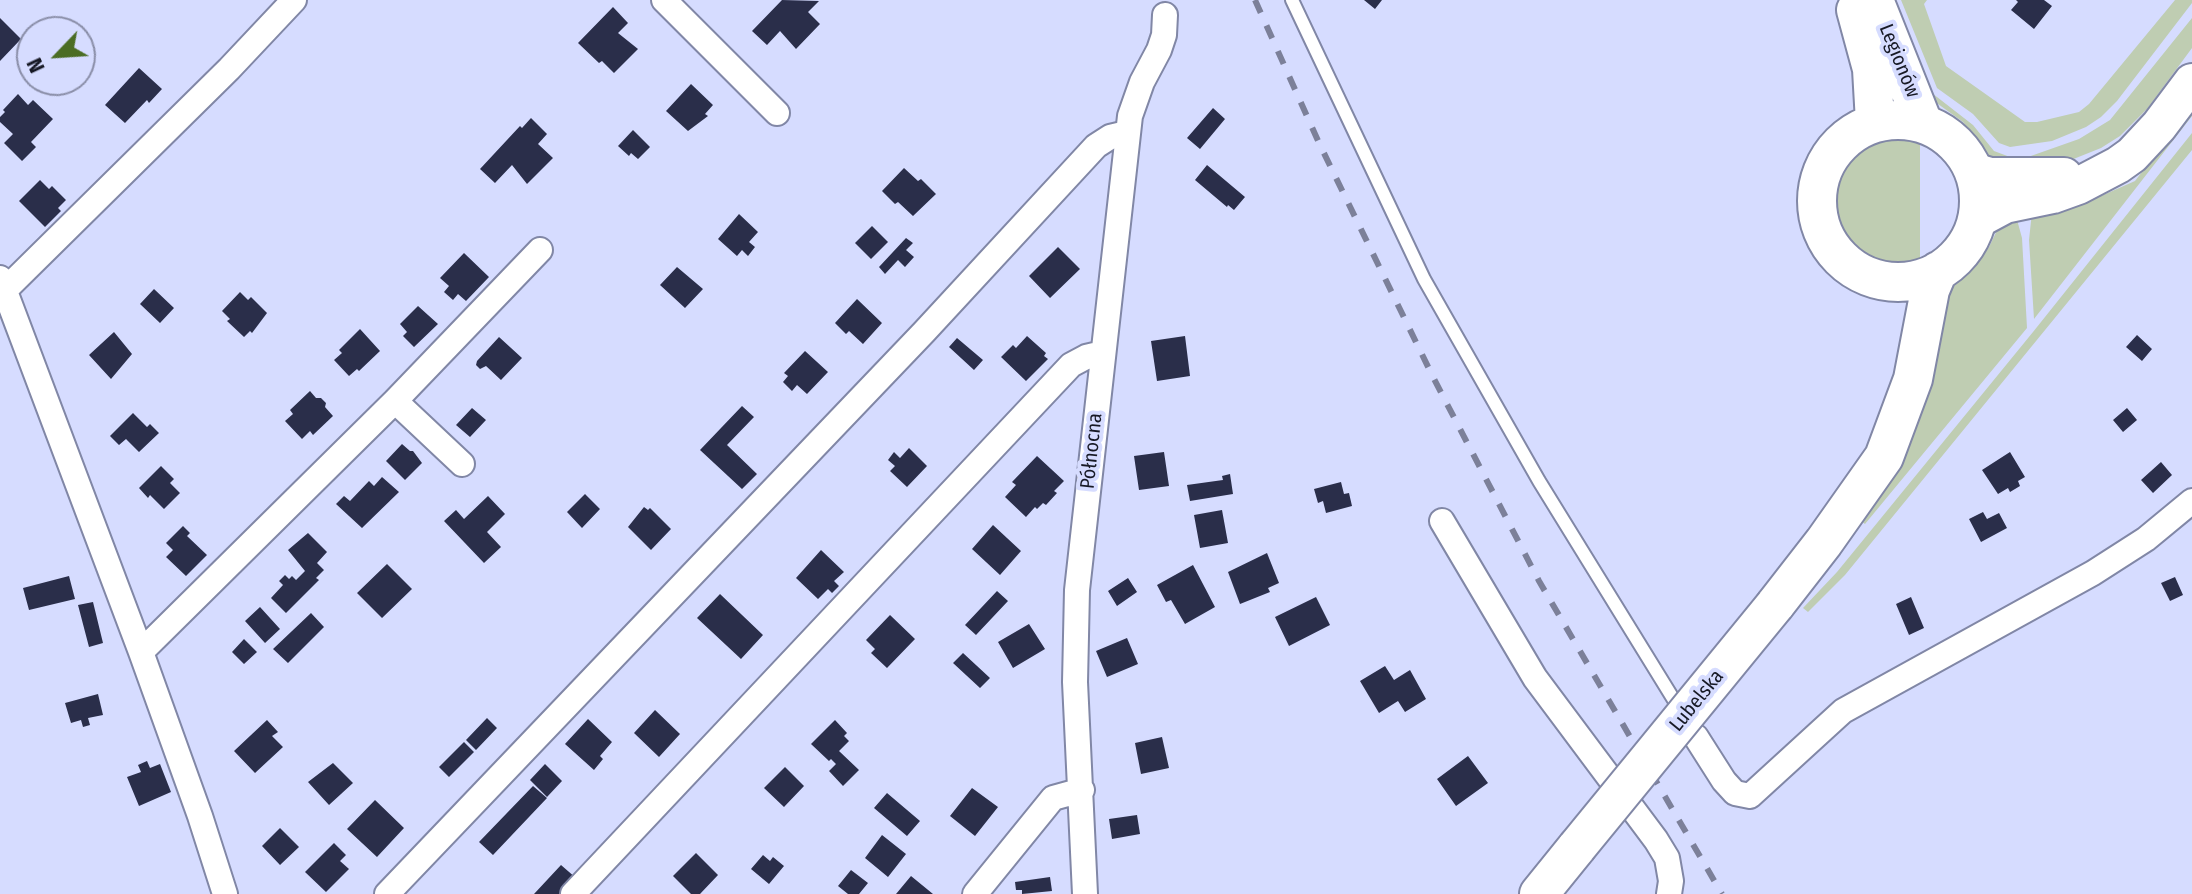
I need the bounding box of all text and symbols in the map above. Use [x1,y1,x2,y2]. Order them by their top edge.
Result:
north arrow [16,16,96,96]
street label: Legionów [1873,21,1925,101]
text: N [21,54,51,77]
street label: Północna [1076,412,1108,490]
street label: Lubelska [1665,665,1729,737]

